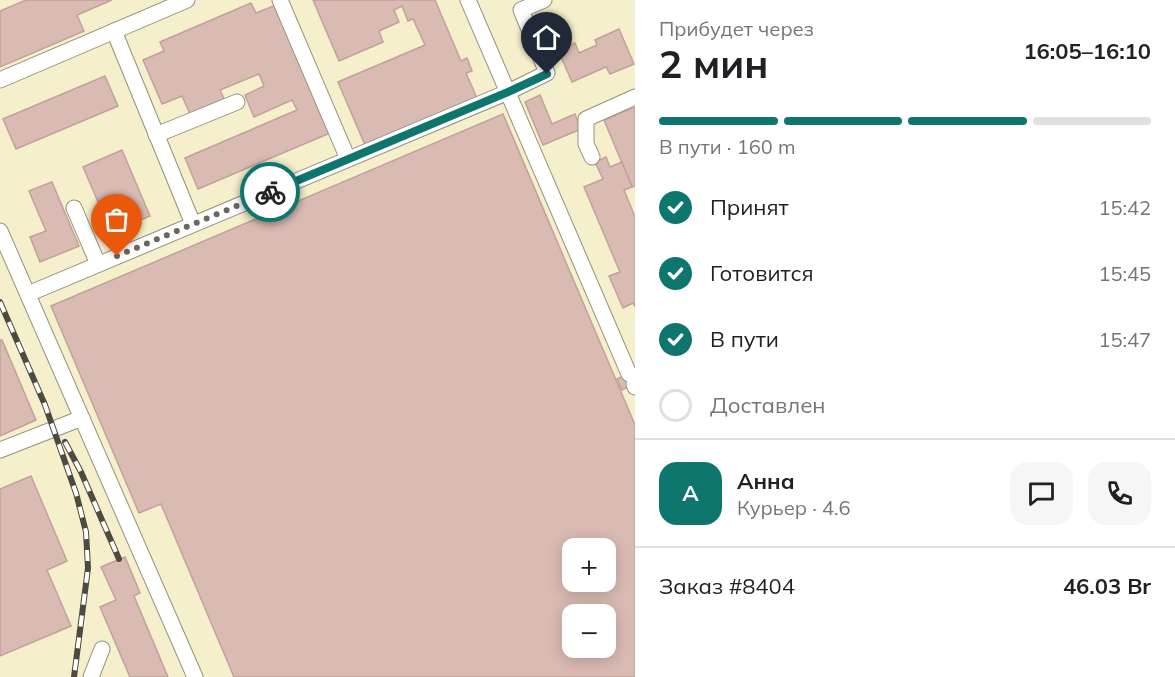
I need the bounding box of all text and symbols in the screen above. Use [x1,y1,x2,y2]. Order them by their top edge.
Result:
pin [521,12,572,74]
text: Прибудет через [659,16,814,41]
icon: home [530,21,563,54]
text: 16:05–16:10 [1023,37,1151,65]
text: 2 мин [659,39,768,88]
text: В пути · 160 m [659,134,795,159]
courier [240,162,300,222]
icon: bike [254,176,287,209]
icon: check [659,191,692,224]
text: Принят [710,193,789,221]
pin [91,194,142,256]
text: 15:42 [1098,195,1151,220]
icon: bag [100,203,133,236]
icon: check [659,257,692,290]
text: Готовится [710,259,814,287]
text: 15:45 [1098,261,1151,286]
icon: check [659,323,692,356]
text: В пути [710,325,779,353]
text: 15:47 [1098,327,1151,352]
text: Доставлен [710,391,826,419]
button: chat [1010,462,1073,525]
button: phone [1088,462,1151,525]
text: Анна [737,467,795,495]
text: А [682,479,699,507]
text: Курьер · 4.6 [737,495,851,520]
map controls [562,538,616,658]
button: + [562,538,616,592]
text: Заказ #8404 [659,572,795,600]
text: 46.03 Br [1063,572,1151,600]
button: − [562,604,616,658]

